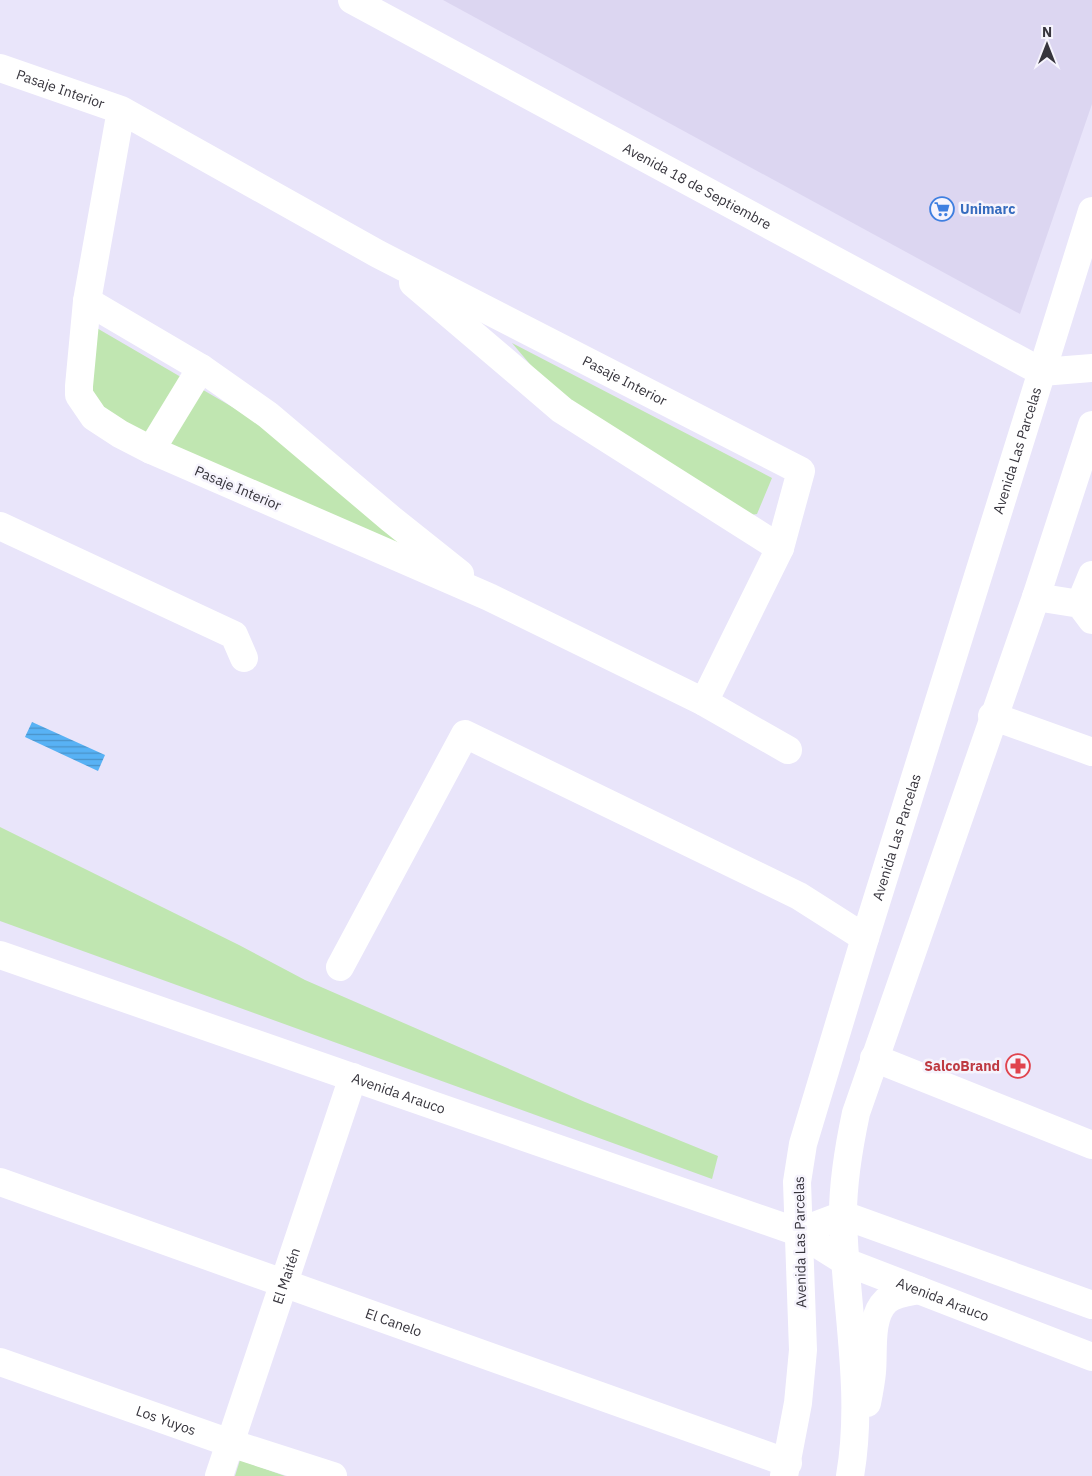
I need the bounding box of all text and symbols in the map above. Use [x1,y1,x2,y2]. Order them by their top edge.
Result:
north arrow [1022,20,1072,70]
text: N [1042,23,1052,41]
street label: Pasaje Interior [14,65,107,113]
street label: Avenida 18 de Septiembre [620,139,775,233]
supermarket icon: Unimarc [929,196,955,222]
place label: Unimarc [960,200,1015,218]
street label: Pasaje Interior [580,351,670,410]
street label: Avenida Las Parcelas [989,385,1046,516]
street label: Pasaje Interior [192,462,284,514]
street label: Avenida Las Parcelas [868,771,925,903]
pharmacy icon: SalcoBrand [1005,1053,1031,1079]
place label: SalcoBrand [924,1057,1000,1075]
street label: Avenida Arauco [349,1069,448,1118]
street label: Avenida Las Parcelas [790,1176,810,1308]
street label: El Maitén [268,1246,304,1306]
street label: Avenida Arauco [894,1273,992,1325]
street label: El Canelo [363,1304,425,1341]
street label: Los Yuyos [134,1402,199,1439]

